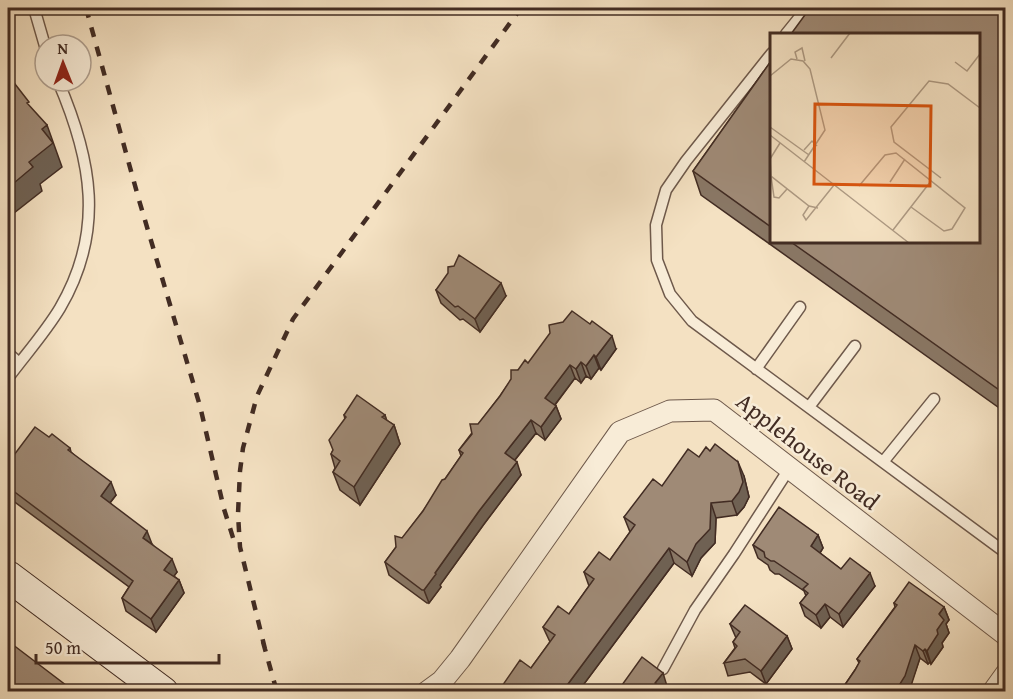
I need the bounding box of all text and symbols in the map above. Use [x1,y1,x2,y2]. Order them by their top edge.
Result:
north arrow [33,33,93,93]
inset map [770,33,980,243]
text: N [57,36,69,60]
street label: Applehouse Road [729,384,887,518]
scale bar [36,627,219,665]
text: 50 m [45,634,81,661]

